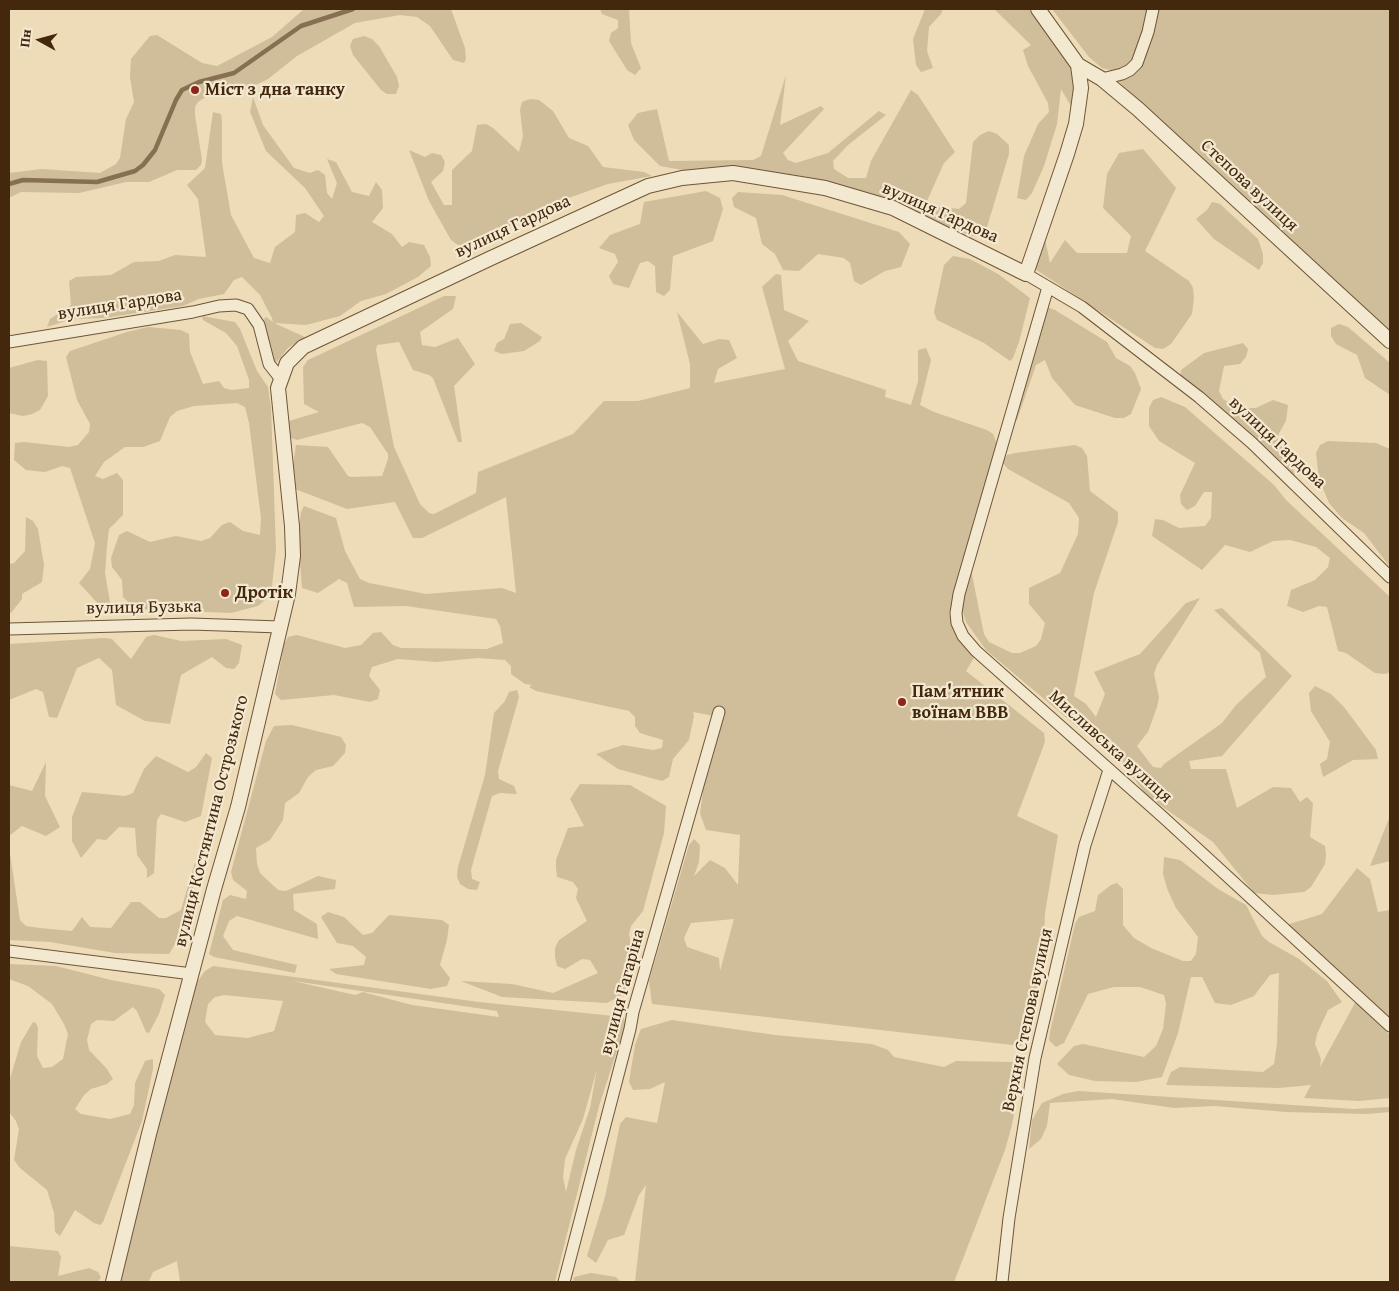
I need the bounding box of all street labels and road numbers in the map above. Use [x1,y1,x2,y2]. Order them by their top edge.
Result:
street label: Степова вулиця [1196,135,1302,237]
street label: вулиця Гардова [878,178,1002,248]
street label: вулиця Гардова [452,191,574,263]
street label: вулиця Гардова [56,285,184,325]
street label: вулиця Гардова [1224,392,1330,494]
street label: вулиця Бузька [86,596,202,620]
street label: Мисливська вулиця [1044,686,1176,808]
street label: вулиця Костянтина Острозького [170,693,254,949]
street label: вулиця Гагаріна [596,927,650,1057]
street label: Верхня Степова вулиця [998,927,1058,1113]

